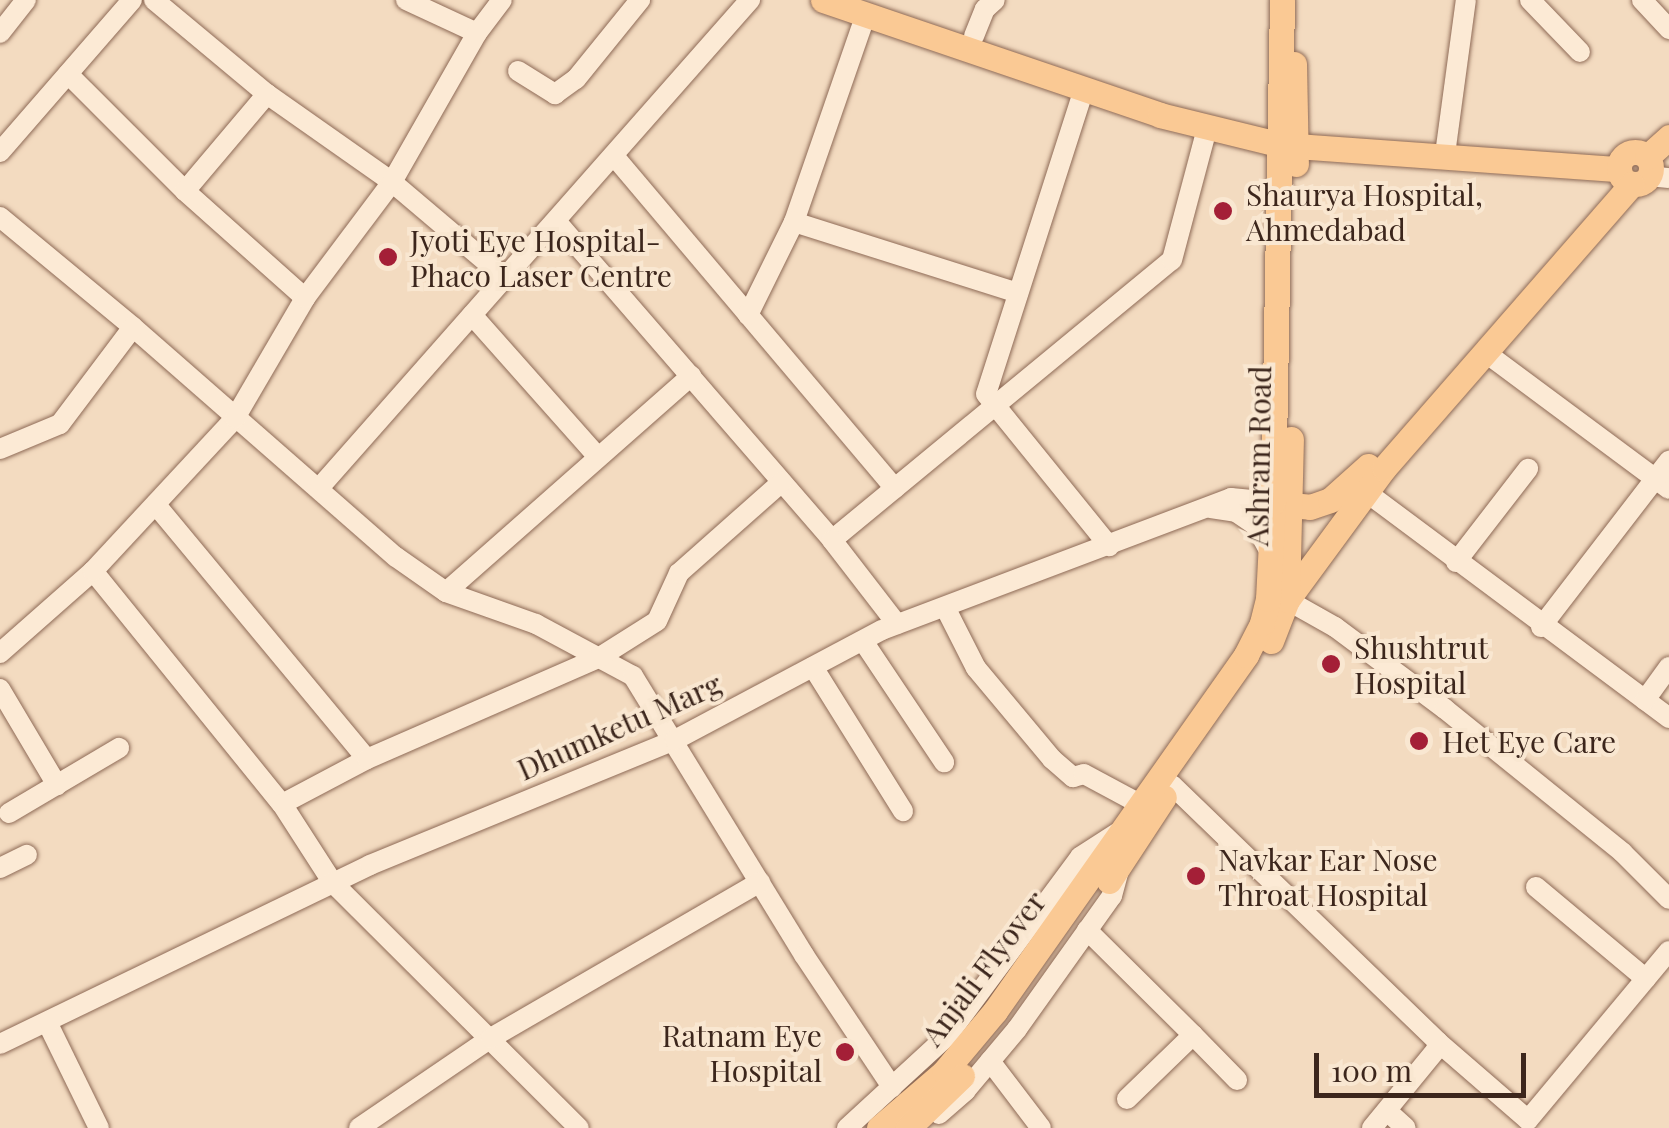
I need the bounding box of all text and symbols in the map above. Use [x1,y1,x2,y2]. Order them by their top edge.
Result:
place label: Shaurya Hospital, Ahmedabad [1246,176,1483,246]
marker: Shaurya Hospital, Ahmedabad [1210,198,1236,224]
place label: Jyoti Eye Hospital- Phaco Laser Centre [410,222,673,292]
marker: Jyoti Eye Hospital- Phaco Laser Centre [375,244,401,270]
street label: Ashram Road [1238,365,1278,547]
place label: Shushtrut Hospital [1354,629,1488,700]
marker: Shushtrut Hospital [1318,651,1344,677]
street label: Dhumketu Marg [511,665,727,787]
place label: Het Eye Care [1442,723,1617,759]
marker: Het Eye Care [1406,728,1432,754]
place label: Navkar Ear Nose Throat Hospital [1218,841,1439,912]
marker: Navkar Ear Nose Throat Hospital [1183,863,1209,889]
street label: Anjali Flyover [913,884,1053,1052]
place label: Ratnam Eye Hospital [662,1017,822,1088]
scale bar [1319,1033,1532,1095]
marker: Ratnam Eye Hospital [832,1039,858,1065]
text: 100 m [1331,1050,1412,1090]

